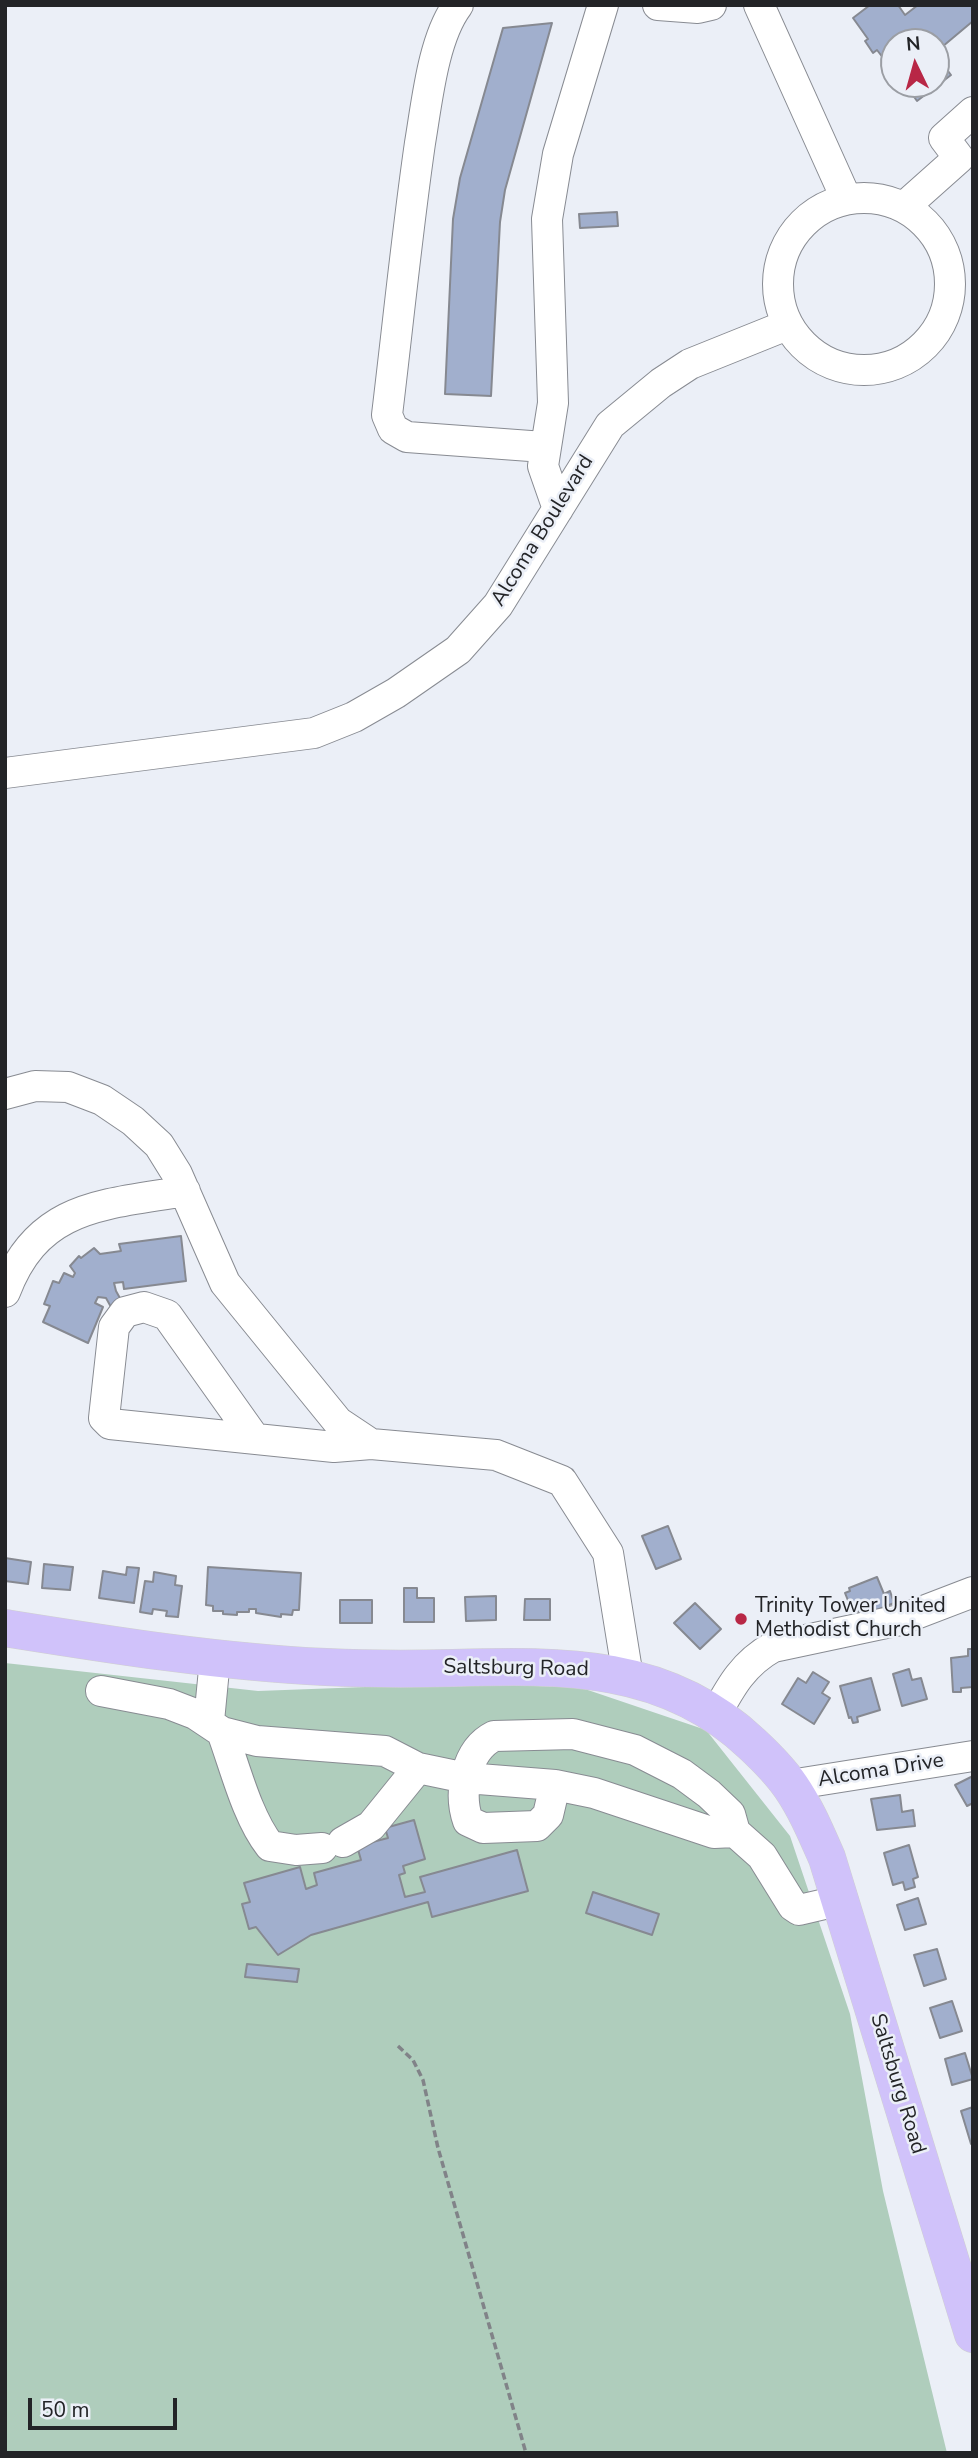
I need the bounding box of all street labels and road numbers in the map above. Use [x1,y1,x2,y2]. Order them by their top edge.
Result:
street label: Alcoma Boulevard [486,451,600,611]
street label: Saltsburg Road [443,1655,589,1683]
street label: Alcoma Drive [816,1749,946,1793]
street label: Saltsburg Road [864,2011,930,2157]

